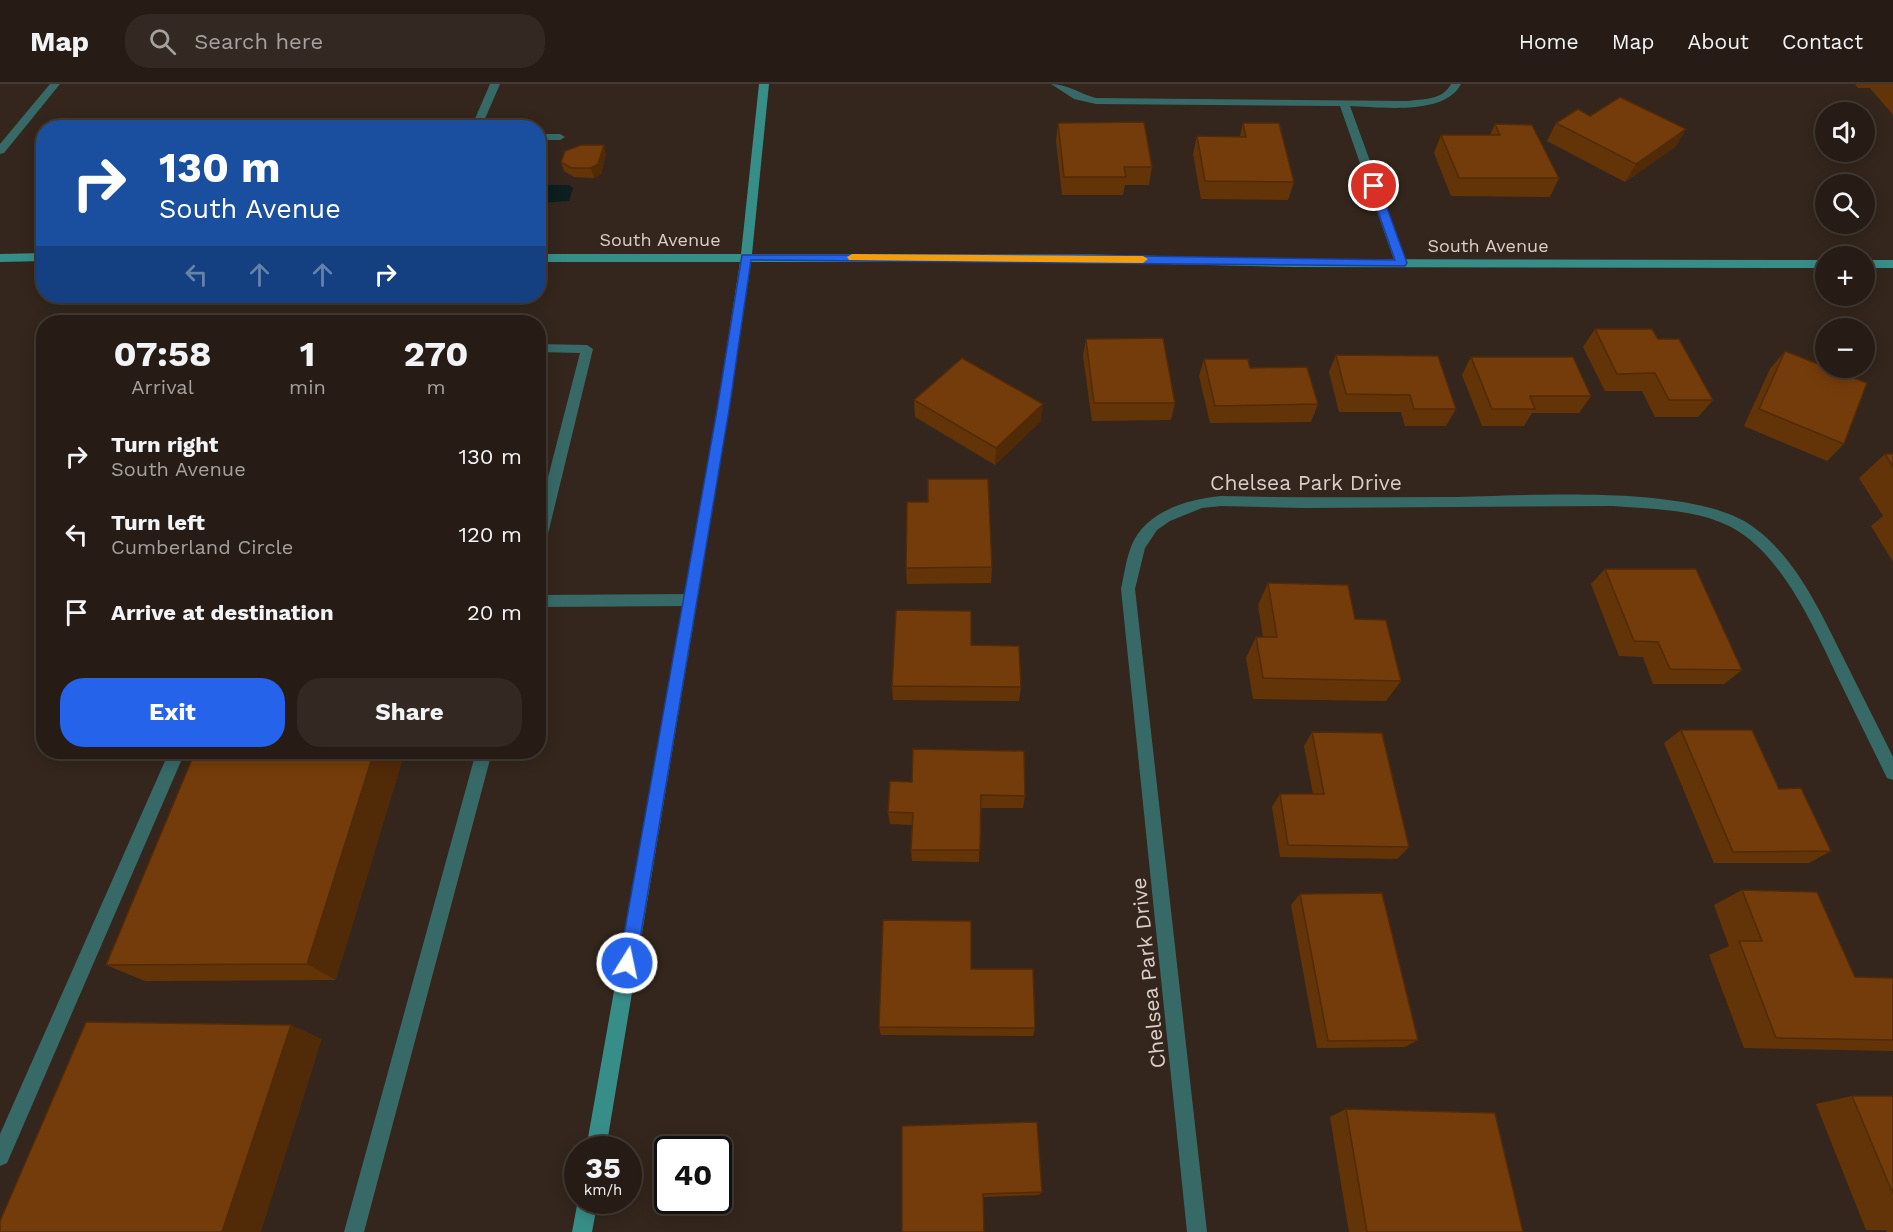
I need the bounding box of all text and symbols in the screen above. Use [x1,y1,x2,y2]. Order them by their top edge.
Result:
search box [125,14,545,68]
text: Map [30,25,89,58]
icon: search [146,25,179,58]
text: Search here [194,29,323,54]
text: Home [1519,29,1579,54]
text: Map [1612,29,1655,54]
text: About [1688,29,1749,54]
text: Contact [1782,29,1863,54]
map controls [1815,102,1875,378]
button: sound [1815,102,1875,162]
text: 130 m [159,143,281,192]
icon: right [60,144,138,222]
pin [1348,160,1399,211]
icon: arrive [1357,169,1390,202]
button: search [1815,174,1875,234]
text: South Avenue [159,193,341,225]
street label: South Avenue [599,229,721,250]
street label: South Avenue [1427,235,1549,256]
button: + [1815,246,1875,306]
icon: left [180,258,213,291]
icon: ahead [243,258,276,291]
icon: ahead [306,258,339,291]
icon: right [369,258,402,291]
button: − [1815,318,1875,378]
text: 07:58 [114,333,212,375]
text: 1 [300,333,315,375]
text: 270 [403,333,468,375]
text: Arrival [131,375,194,399]
text: min [289,375,326,399]
text: m [426,375,445,399]
text: Turn right [111,432,218,457]
icon: right [60,440,93,473]
text: 130 m [458,444,522,469]
text: South Avenue [111,457,246,481]
street label: Chelsea Park Drive [1210,470,1402,495]
text: Turn left [111,510,205,535]
icon: left [60,518,93,551]
text: 120 m [458,522,522,547]
text: Cumberland Circle [111,535,293,559]
icon: arrive [60,596,93,629]
text: Arrive at destination [111,600,334,625]
text: 20 m [467,600,522,625]
button: Exit [60,678,285,747]
button: Share [297,678,522,747]
street label: Chelsea Park Drive [1126,876,1170,1070]
position arrow [595,931,659,995]
speed limit sign: 40 [654,1136,732,1214]
text: 35 [585,1150,621,1185]
text: km/h [584,1181,622,1199]

